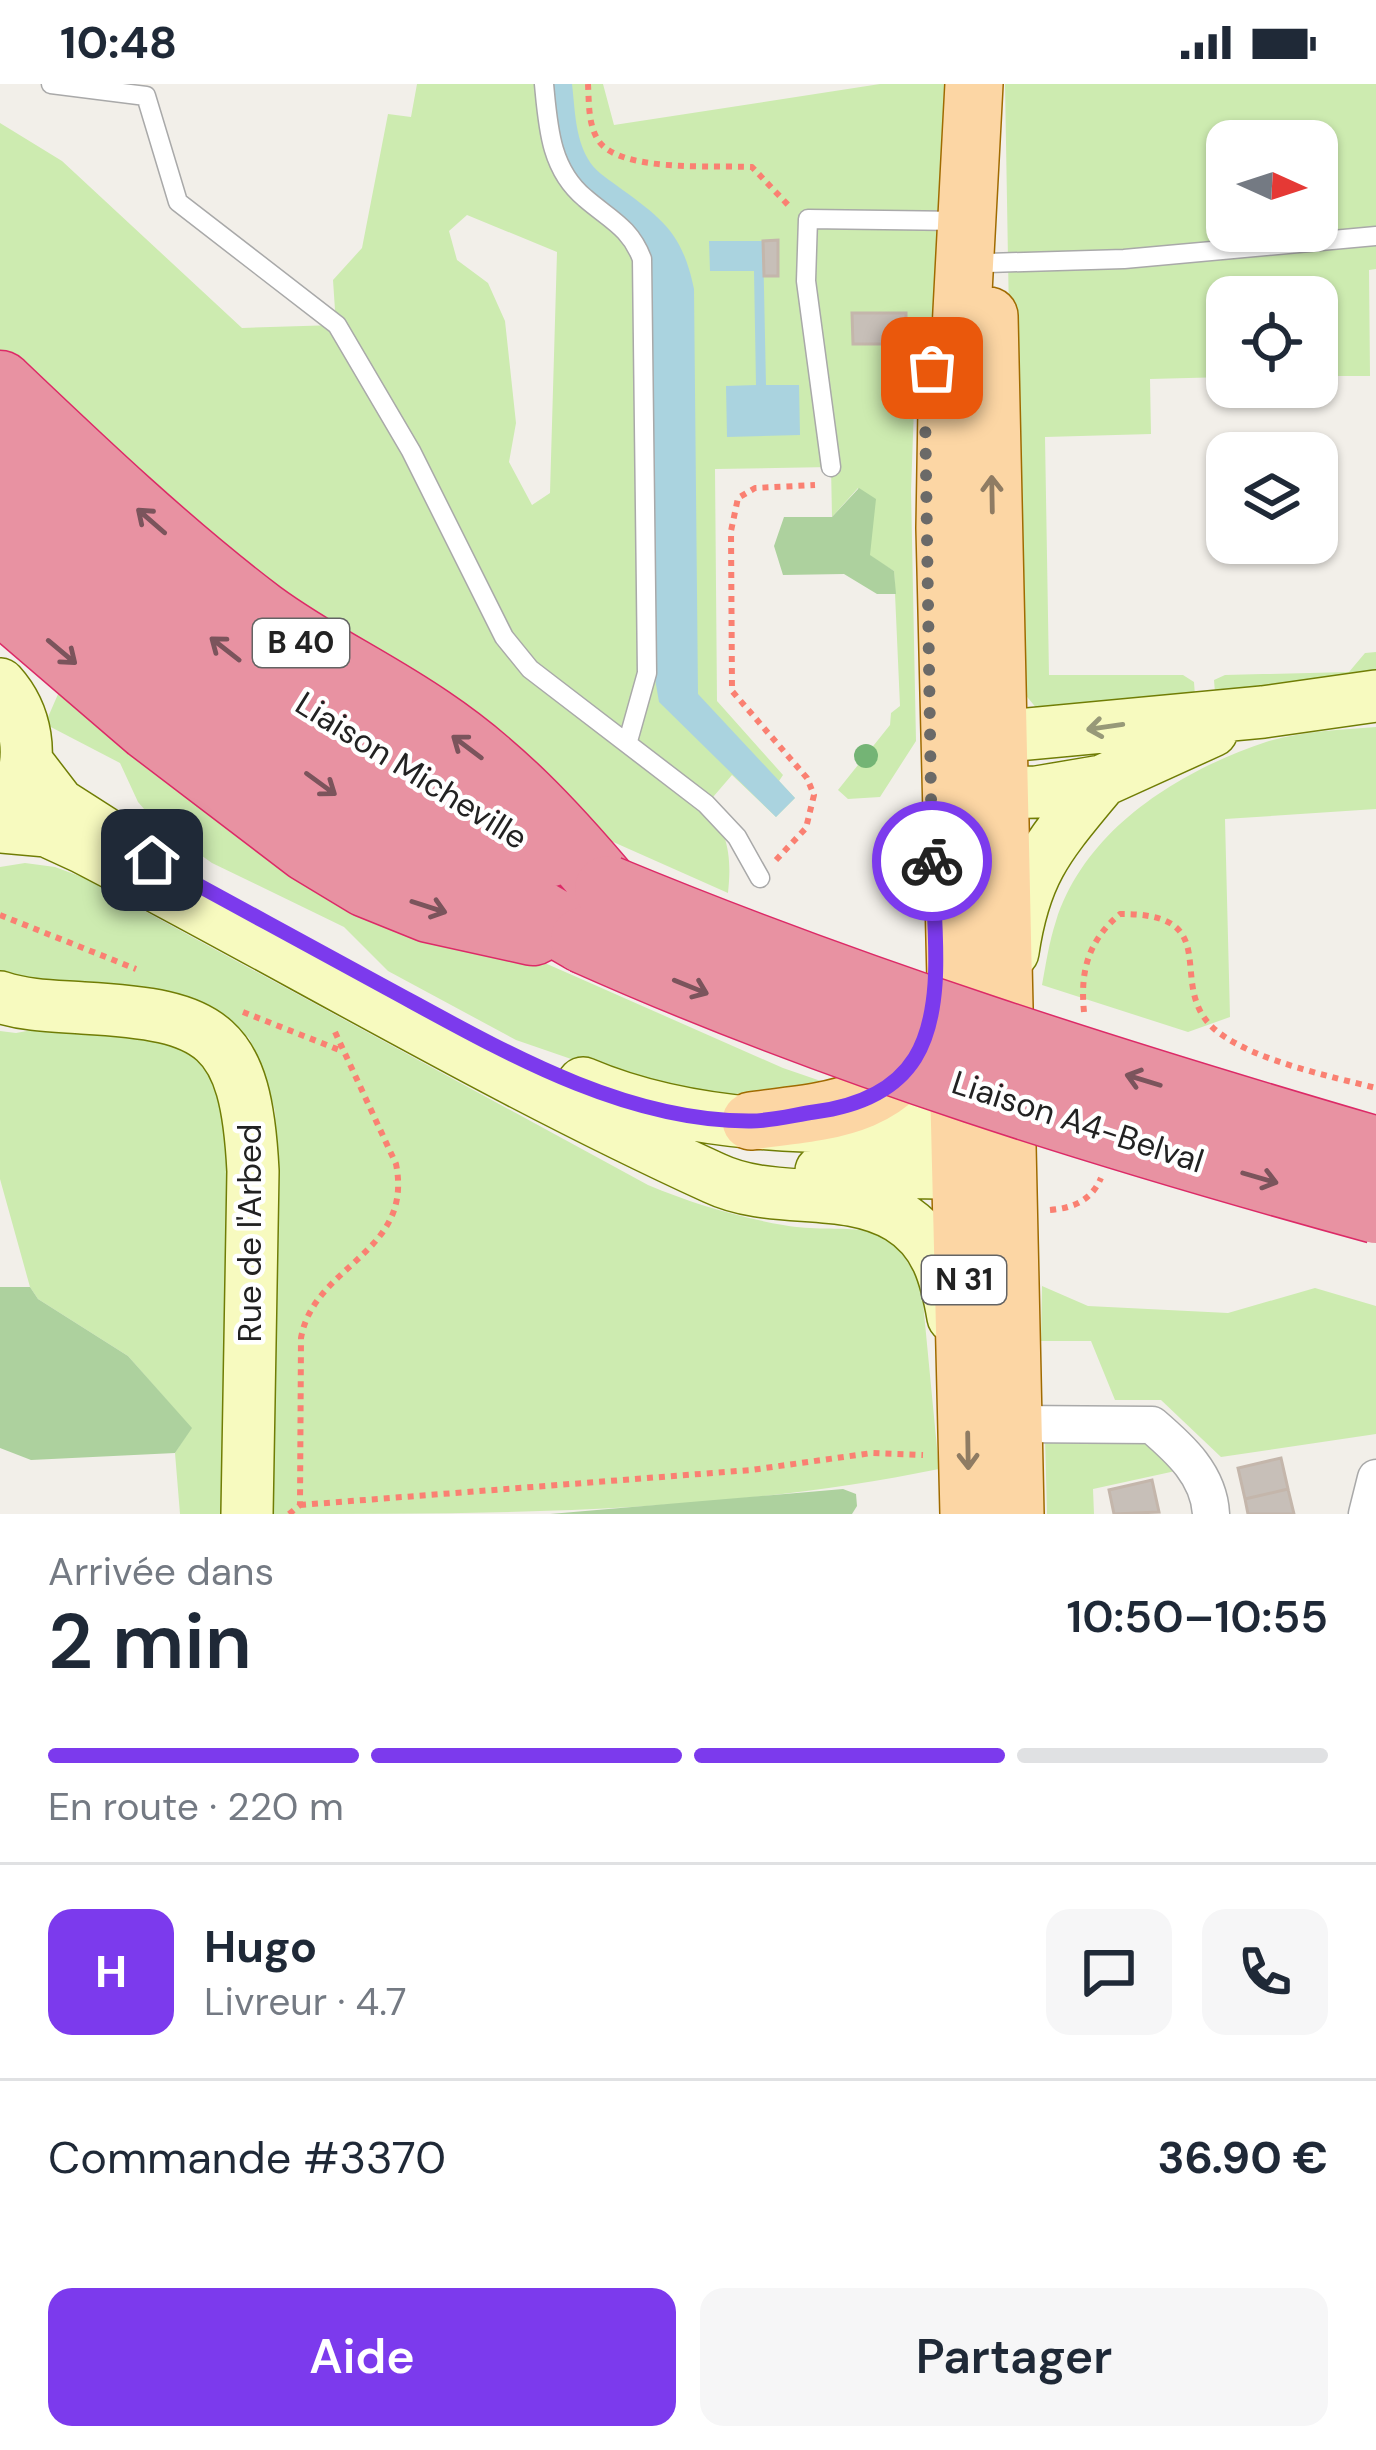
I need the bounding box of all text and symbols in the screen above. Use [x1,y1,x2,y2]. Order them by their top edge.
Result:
text: 10:48 [60,13,177,72]
north arrow [1206,120,1338,252]
map controls [1206,120,1338,564]
button: locate [1206,276,1338,408]
pin [881,317,983,419]
icon: bag [899,335,965,401]
button: layers [1206,432,1338,564]
one-way arrow [981,475,1004,514]
one-way arrow [136,508,166,535]
road number: B 40 [253,619,349,667]
one-way arrow [209,636,241,663]
one-way arrow [46,637,77,665]
street label: Liaison Micheville [288,682,536,859]
one-way arrow [1086,717,1125,739]
one-way arrow [451,735,484,761]
one-way arrow [305,771,337,797]
courier [872,801,992,921]
pin [101,809,203,911]
icon: home [119,827,185,893]
icon: bike [899,828,965,894]
one-way arrow [409,898,447,920]
one-way arrow [672,978,709,999]
street label: Liaison A4-Belval [947,1061,1209,1182]
one-way arrow [1125,1068,1163,1090]
street label: Rue de l'Arbed [228,1123,271,1343]
one-way arrow [1240,1168,1278,1190]
road number: N 31 [922,1256,1006,1304]
one-way arrow [956,1431,979,1470]
text: Arrivée dans [48,1546,274,1597]
text: 10:50–10:55 [1067,1587,1328,1646]
text: 2 min [48,1591,252,1692]
text: En route · 220 m [48,1781,344,1832]
button: chat [1046,1909,1172,2035]
button: phone [1202,1909,1328,2035]
text: Hugo [204,1917,317,1976]
text: H [95,1942,127,2001]
text: Livreur · 4.7 [204,1976,407,2027]
text: Commande #3370 [48,2128,446,2187]
text: 36.90 € [1157,2128,1328,2187]
button: Aide [48,2288,676,2426]
button: Partager [700,2288,1328,2426]

